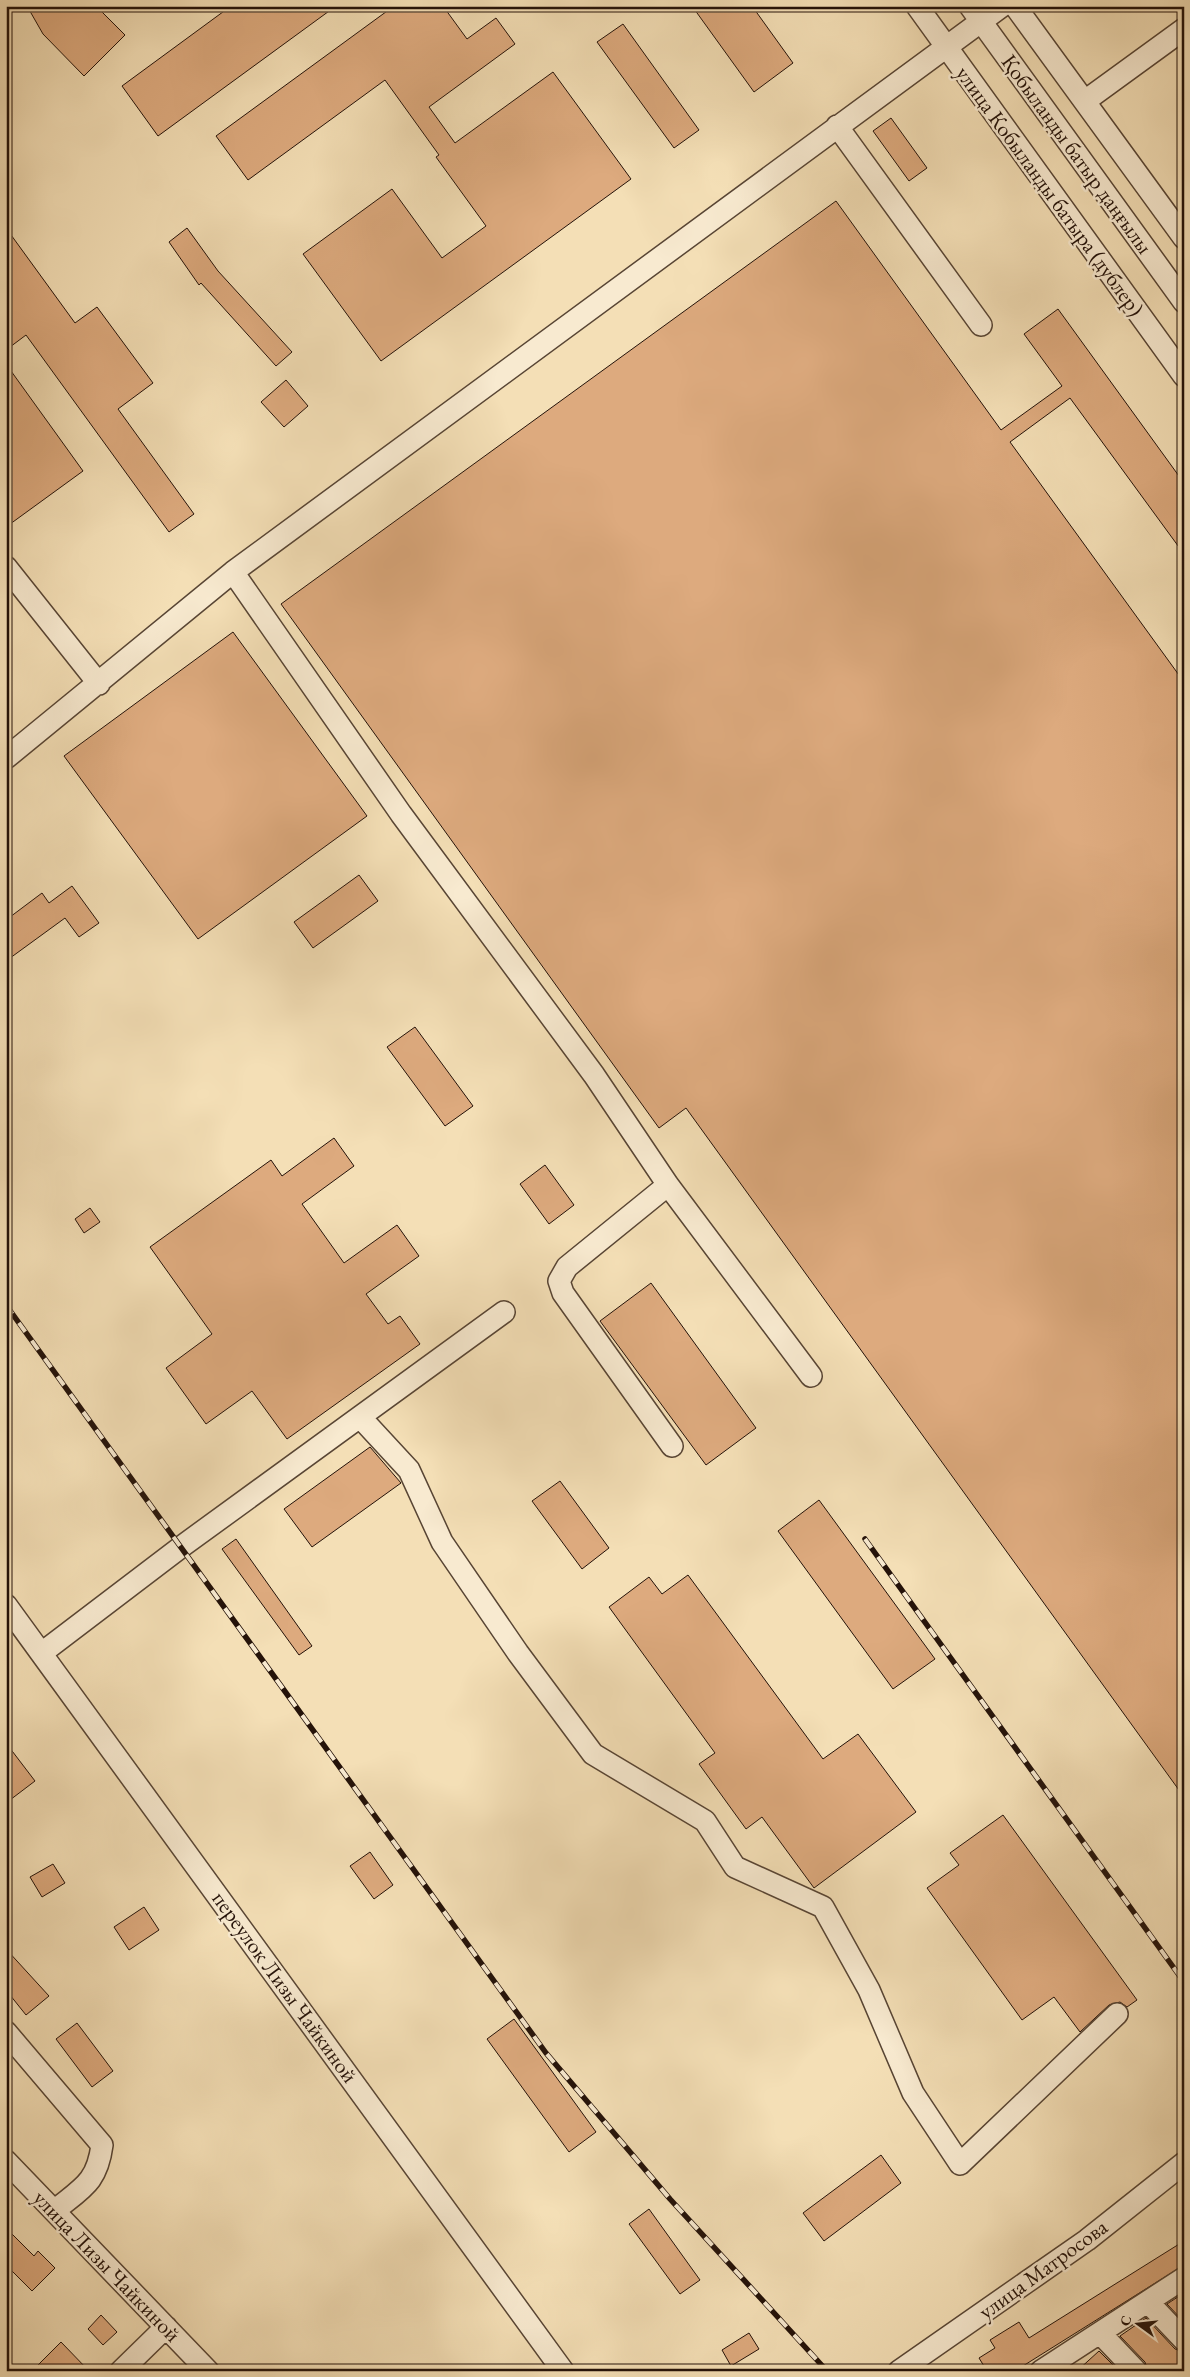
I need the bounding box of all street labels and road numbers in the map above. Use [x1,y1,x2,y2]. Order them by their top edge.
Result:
street label: Қобыланды батыр даңғылы [995,48,1159,260]
street label: улица Кобыланды батыра (дублер) [949,60,1151,322]
street label: переулок Лизы Чайкиной [206,1885,365,2089]
street label: улица Лизы Чайкиной [27,2184,187,2349]
street label: улица Матросова [973,2212,1113,2326]

